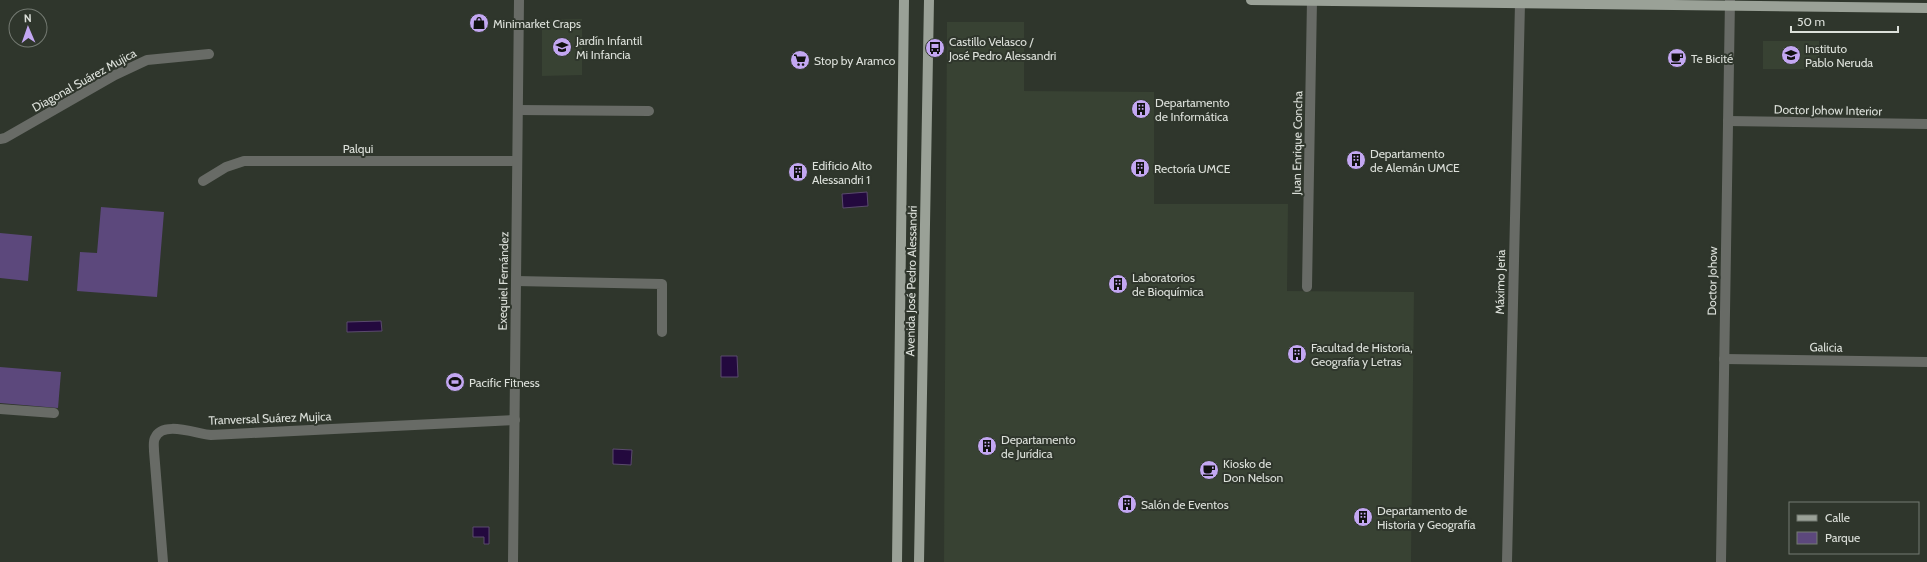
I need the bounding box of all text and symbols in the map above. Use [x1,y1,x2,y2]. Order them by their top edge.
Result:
north arrow [8,8,48,48]
scale bar [1791,8,1898,34]
text: N [24,11,32,25]
shop icon: Minimarket Craps [468,12,490,34]
text: 50 m [1797,14,1825,29]
place label: Minimarket Craps [493,16,581,31]
place label: Jardín Infantil Mi Infancia [575,33,642,62]
place label: Castillo Velasco / José Pedro Alessandri [948,34,1056,63]
school or university icon: Jardín Infantil Mi Infancia [551,36,573,58]
bus stop icon: Castillo Velasco / José Pedro Alessandri [924,37,946,59]
place label: Instituto Pablo Neruda [1805,41,1873,70]
school or university icon: Instituto Pablo Neruda [1780,44,1802,66]
street label: Diagonal Suárez Mujica [29,45,139,115]
cafe icon: Te Bicité [1666,47,1688,69]
supermarket icon: Stop by Aramco [789,49,811,71]
place label: Te Bicité [1691,51,1733,66]
place label: Stop by Aramco [814,53,896,68]
street label: Juan Enrique Concha [1289,91,1305,196]
place label: Departamento de Informática [1155,95,1230,124]
building icon: Departamento de Informática [1130,98,1152,120]
street label: Doctor Johow Interior [1774,102,1882,118]
street label: Palqui [343,141,373,156]
place label: Departamento de Alemán UMCE [1370,146,1460,175]
building icon: Departamento de Alemán UMCE [1345,149,1367,171]
building icon: Rectoría UMCE [1129,157,1151,179]
place label: Edificio Alto Alessandri 1 [812,158,873,187]
building icon: Edificio Alto Alessandri 1 [787,161,809,183]
place label: Rectoría UMCE [1154,161,1231,176]
street label: Avenida José Pedro Alessandri [902,206,920,356]
street label: Exequiel Fernández [495,231,511,331]
street label: Doctor Johow [1704,246,1720,316]
street label: Máximo Jeria [1492,249,1508,314]
place label: Laboratorios de Bioquímica [1132,270,1204,299]
building icon: Laboratorios de Bioquímica [1107,273,1129,295]
street label: Galicia [1809,339,1843,355]
place label: Facultad de Historia, Geografía y Letras [1311,340,1413,369]
building icon: Facultad de Historia, Geografía y Letras [1286,343,1308,365]
sports icon: Pacific Fitness [444,371,466,393]
place label: Pacific Fitness [469,375,540,390]
street label: Tranversal Suárez Mujica [208,408,332,428]
place label: Departamento de Jurídica [1001,432,1076,461]
building icon: Departamento de Jurídica [976,435,998,457]
place label: Kiosko de Don Nelson [1223,456,1283,485]
cafe icon: Kiosko de Don Nelson [1198,459,1220,481]
building icon: Salón de Eventos [1116,493,1138,515]
place label: Salón de Eventos [1141,497,1229,512]
legend [1789,502,1919,554]
place label: Departamento de Historia y Geografía [1377,503,1476,532]
building icon: Departamento de Historia y Geografía [1352,506,1374,528]
text: Calle [1825,510,1850,525]
text: Parque [1825,530,1860,545]

